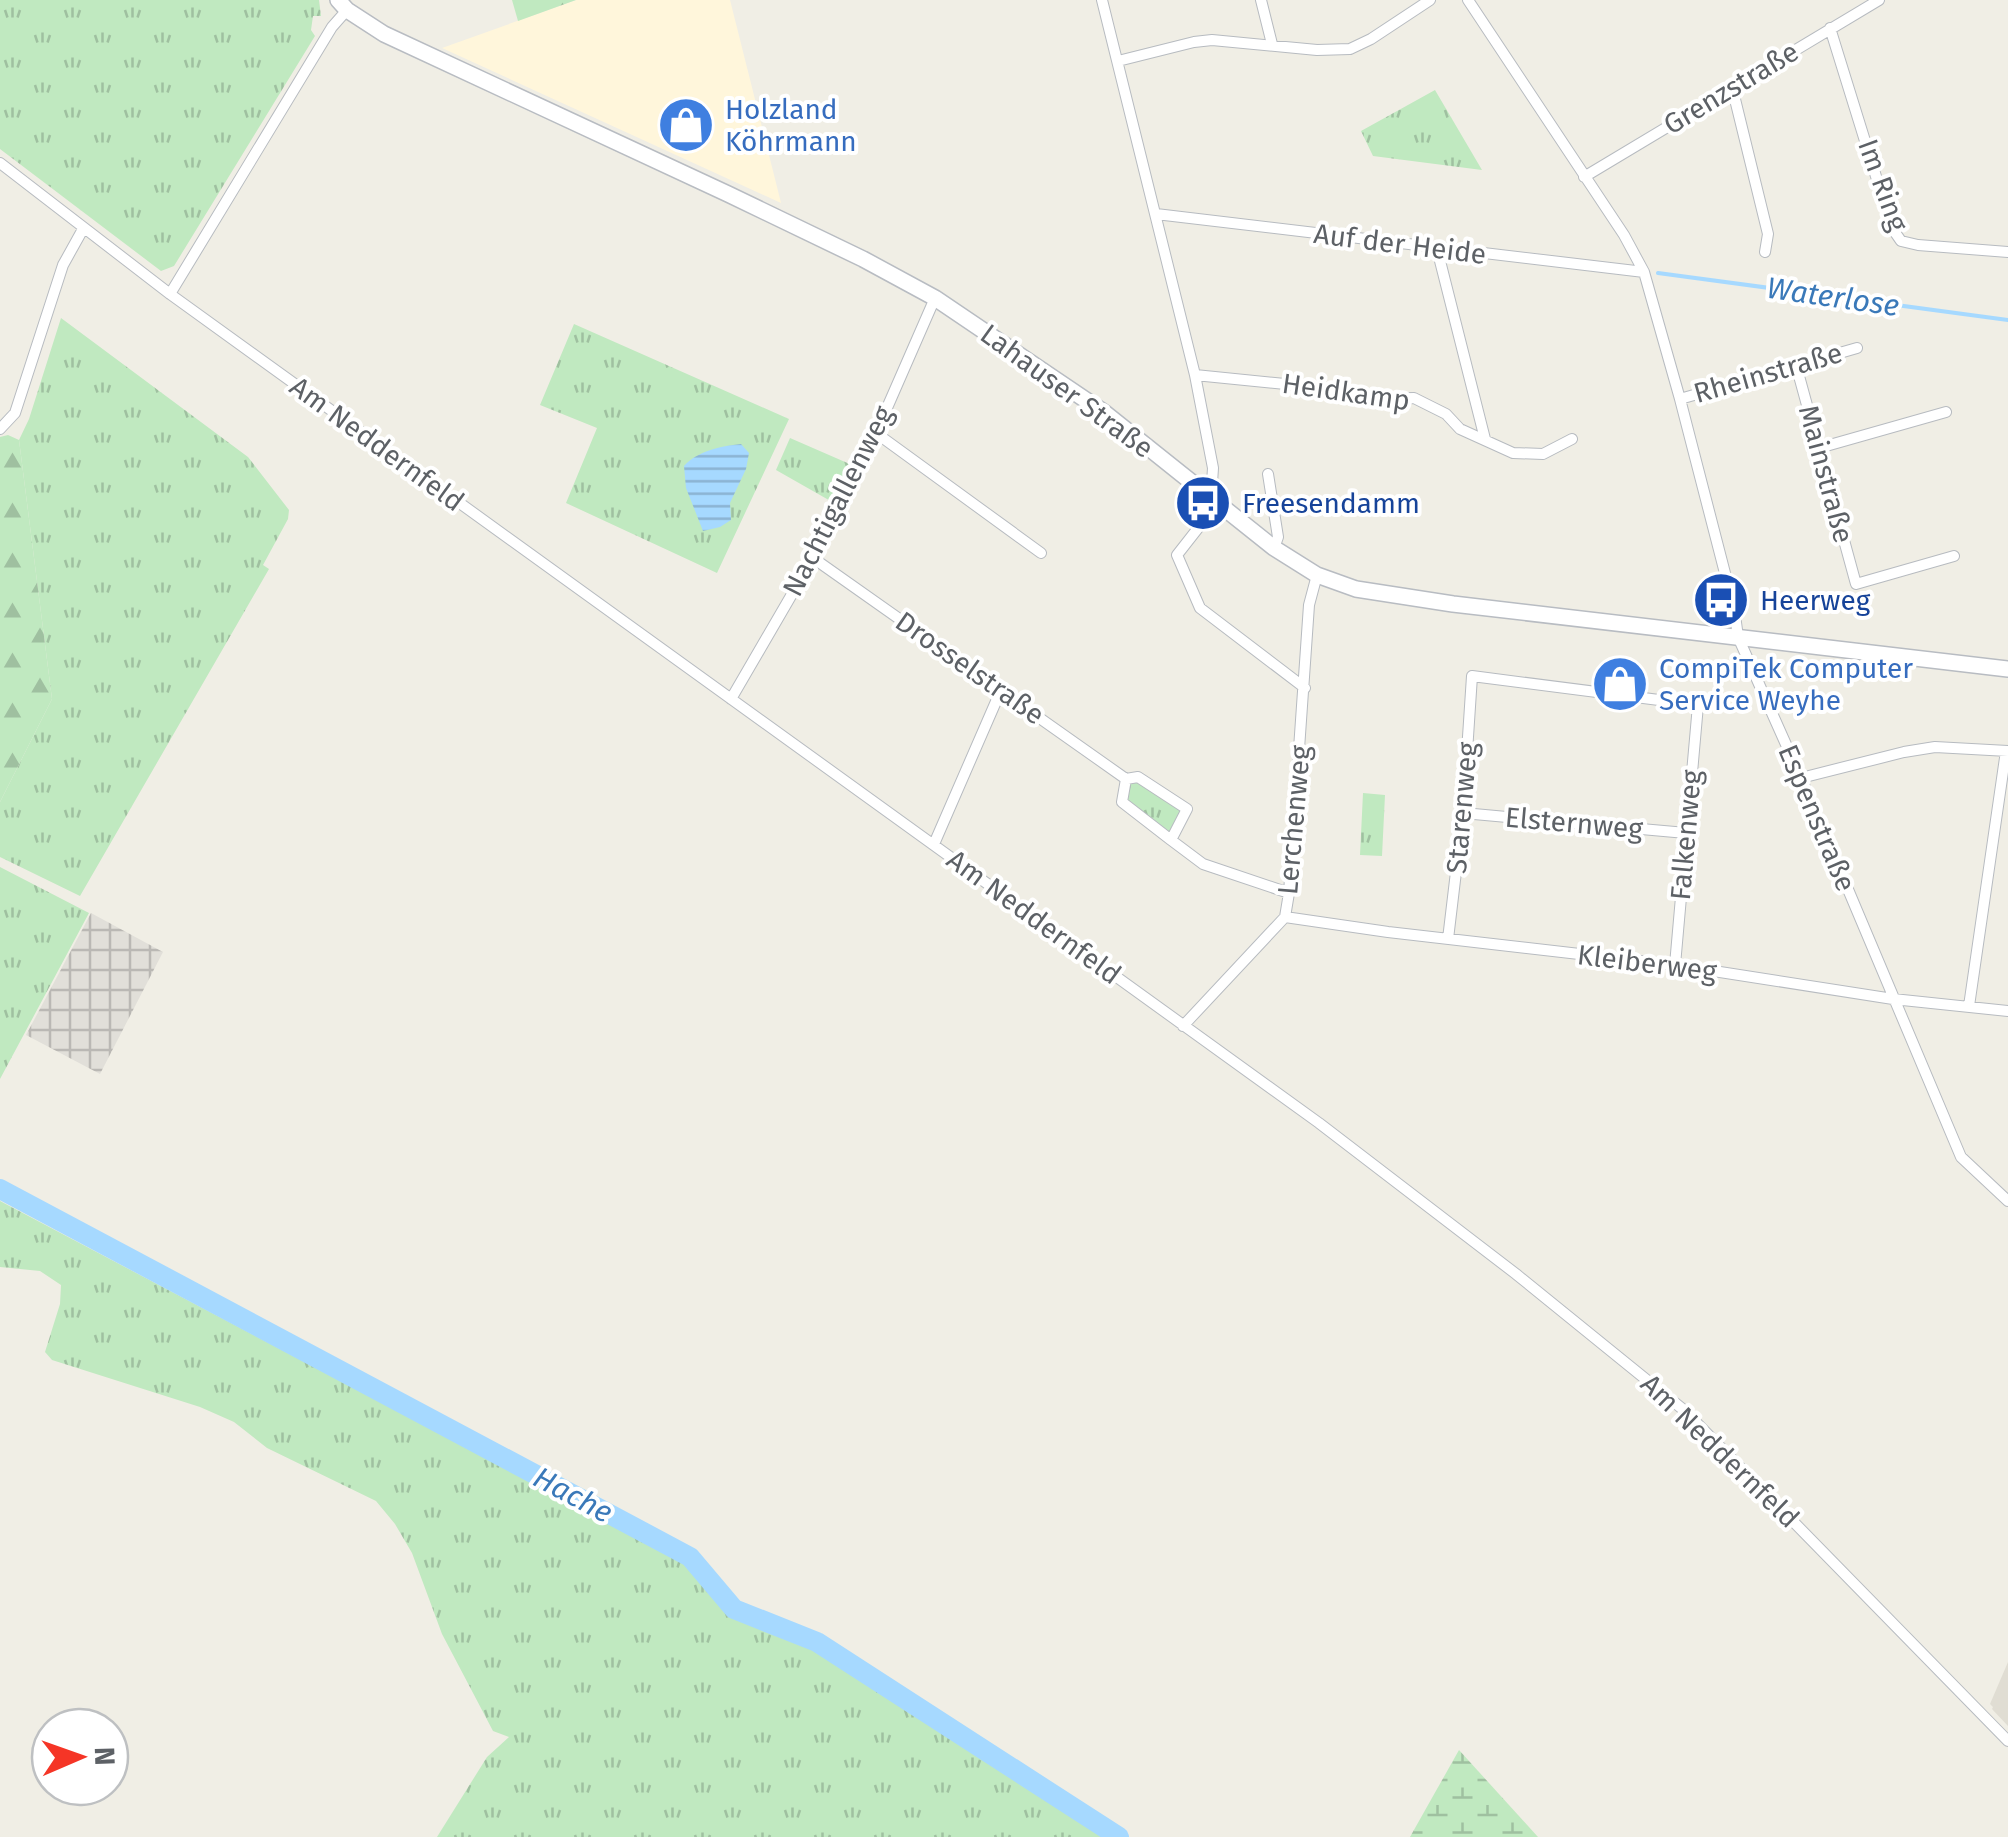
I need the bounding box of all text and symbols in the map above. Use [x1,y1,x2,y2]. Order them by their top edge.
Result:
street label: Grenzstraße [1658,35,1804,141]
place label: Holzland Köhrmann [725,93,857,158]
shop icon: Holzland Köhrmann [656,95,716,155]
street label: Im Ring [1851,134,1915,236]
street label: Auf der Heide [1312,217,1488,271]
water label: Waterlose [1764,270,1902,324]
street label: Lahauser Straße [974,317,1160,465]
street label: Rheinstraße [1690,336,1846,410]
street label: Heidkamp [1280,367,1412,417]
street label: Am Neddernfeld [284,370,470,518]
street label: Nachtigallenweg [776,400,900,602]
street label: Mainstraße [1792,401,1860,547]
bus stop icon: Freesendamm [1173,473,1233,533]
place label: Freesendamm [1242,487,1420,520]
bus stop icon: Heerweg [1691,570,1751,630]
place label: Heerweg [1760,584,1871,617]
street label: Drosselstraße [889,605,1051,731]
place label: CompiTek Computer Service Weyhe [1659,652,1913,717]
shop icon: CompiTek Computer Service Weyhe [1590,654,1650,714]
street label: Starenweg [1440,740,1484,875]
street label: Espenstraße [1771,740,1863,896]
street label: Lerchenweg [1271,744,1317,896]
street label: Falkenweg [1664,768,1708,902]
street label: Elsternweg [1504,801,1645,845]
street label: Am Neddernfeld [941,843,1127,991]
street label: Kleiberweg [1575,938,1719,988]
street label: Am Neddernfeld [1634,1367,1806,1535]
water label: Hache [527,1459,619,1531]
north arrow [30,1707,130,1807]
text: N [88,1746,121,1766]

